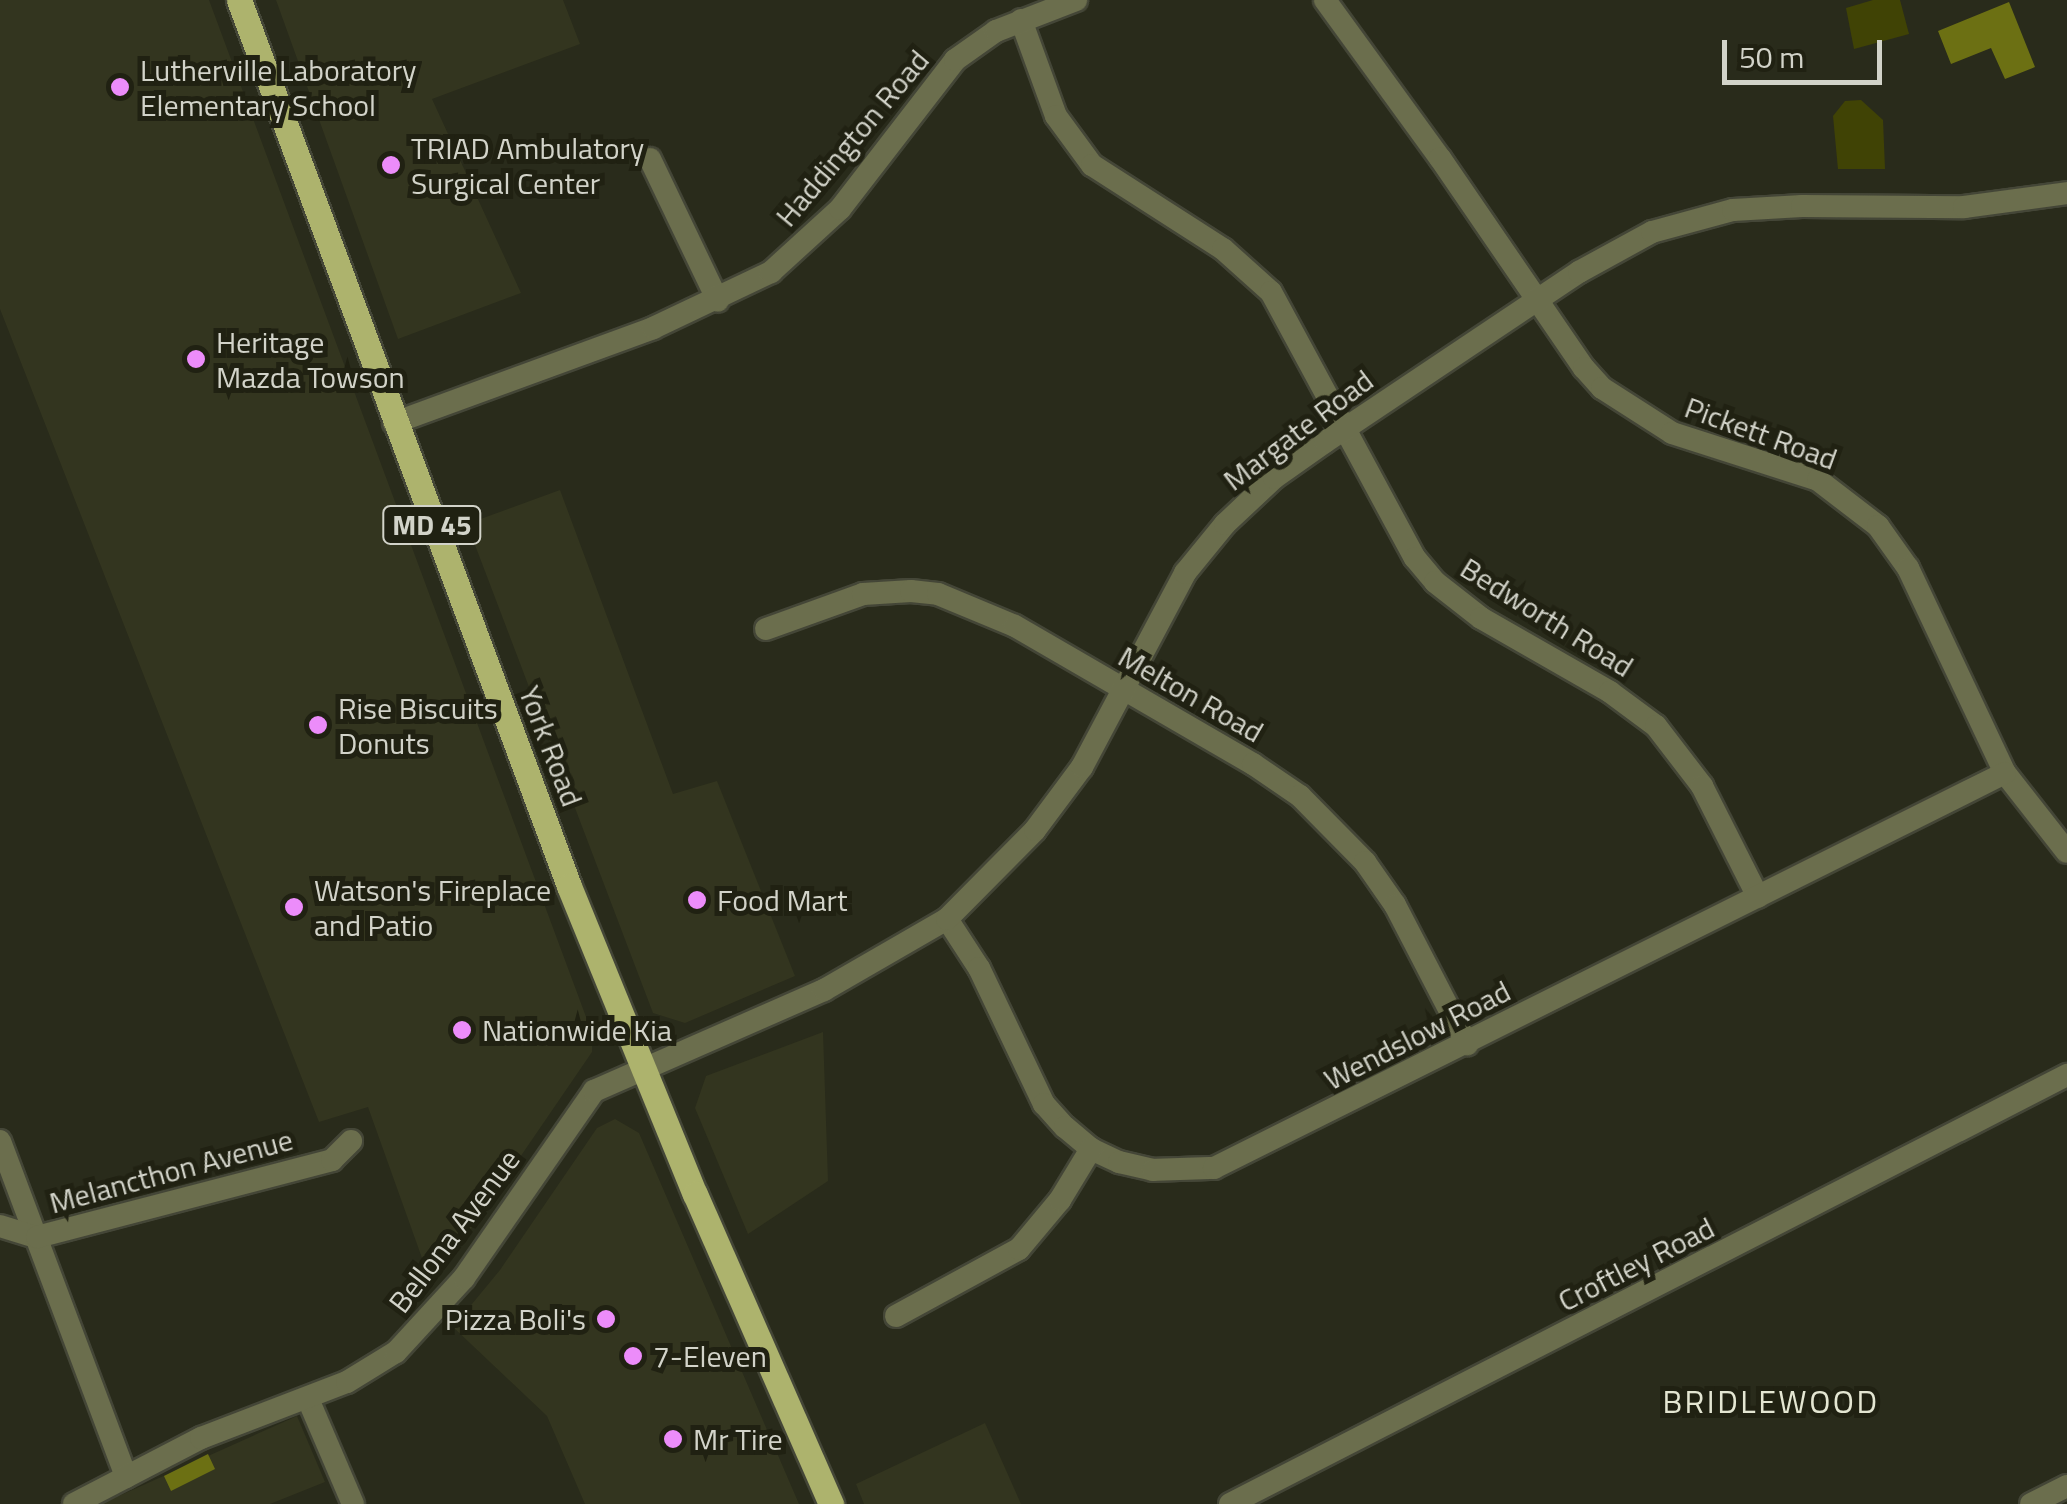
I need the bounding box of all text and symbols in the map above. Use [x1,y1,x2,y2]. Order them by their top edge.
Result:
scale bar [1727,20,1887,82]
text: 50 m [1739,34,1804,80]
street label: Haddington Road [768,42,936,234]
place label: Lutherville Laboratory Elementary School [140,52,417,122]
marker: Lutherville Laboratory Elementary School [109,76,131,98]
place label: TRIAD Ambulatory Surgical Center [411,130,644,200]
marker: TRIAD Ambulatory Surgical Center [380,154,402,176]
place label: Heritage Mazda Towson [216,324,405,394]
marker: Heritage Mazda Towson [185,348,207,370]
street label: Margate Road [1216,362,1380,498]
street label: Pickett Road [1680,389,1842,477]
road number: MD 45 [382,502,482,548]
street label: Bedworth Road [1454,550,1640,684]
street label: Melton Road [1112,638,1270,750]
street label: York Road [512,681,590,811]
place label: Rise Biscuits Donuts [338,690,498,760]
marker: Rise Biscuits Donuts [307,714,329,736]
place label: Watson's Fireplace and Patio [314,872,551,942]
place label: Food Mart [717,882,848,918]
marker: Food Mart [686,889,708,911]
marker: Watson's Fireplace and Patio [283,896,305,918]
street label: Wendslow Road [1318,973,1516,1097]
place label: Nationwide Kia [482,1012,672,1048]
marker: Nationwide Kia [451,1019,473,1041]
street label: Melancthon Avenue [45,1121,297,1221]
street label: Bellona Avenue [381,1142,527,1320]
street label: Croftley Road [1552,1209,1720,1319]
place label: Pizza Boli's [445,1301,586,1337]
marker: Pizza Boli's [595,1308,617,1330]
place label: 7-Eleven [653,1338,767,1374]
marker: 7-Eleven [622,1345,644,1367]
district label: BRIDLEWOOD [1662,1382,1880,1420]
place label: Mr Tire [693,1421,783,1457]
marker: Mr Tire [662,1428,684,1450]

